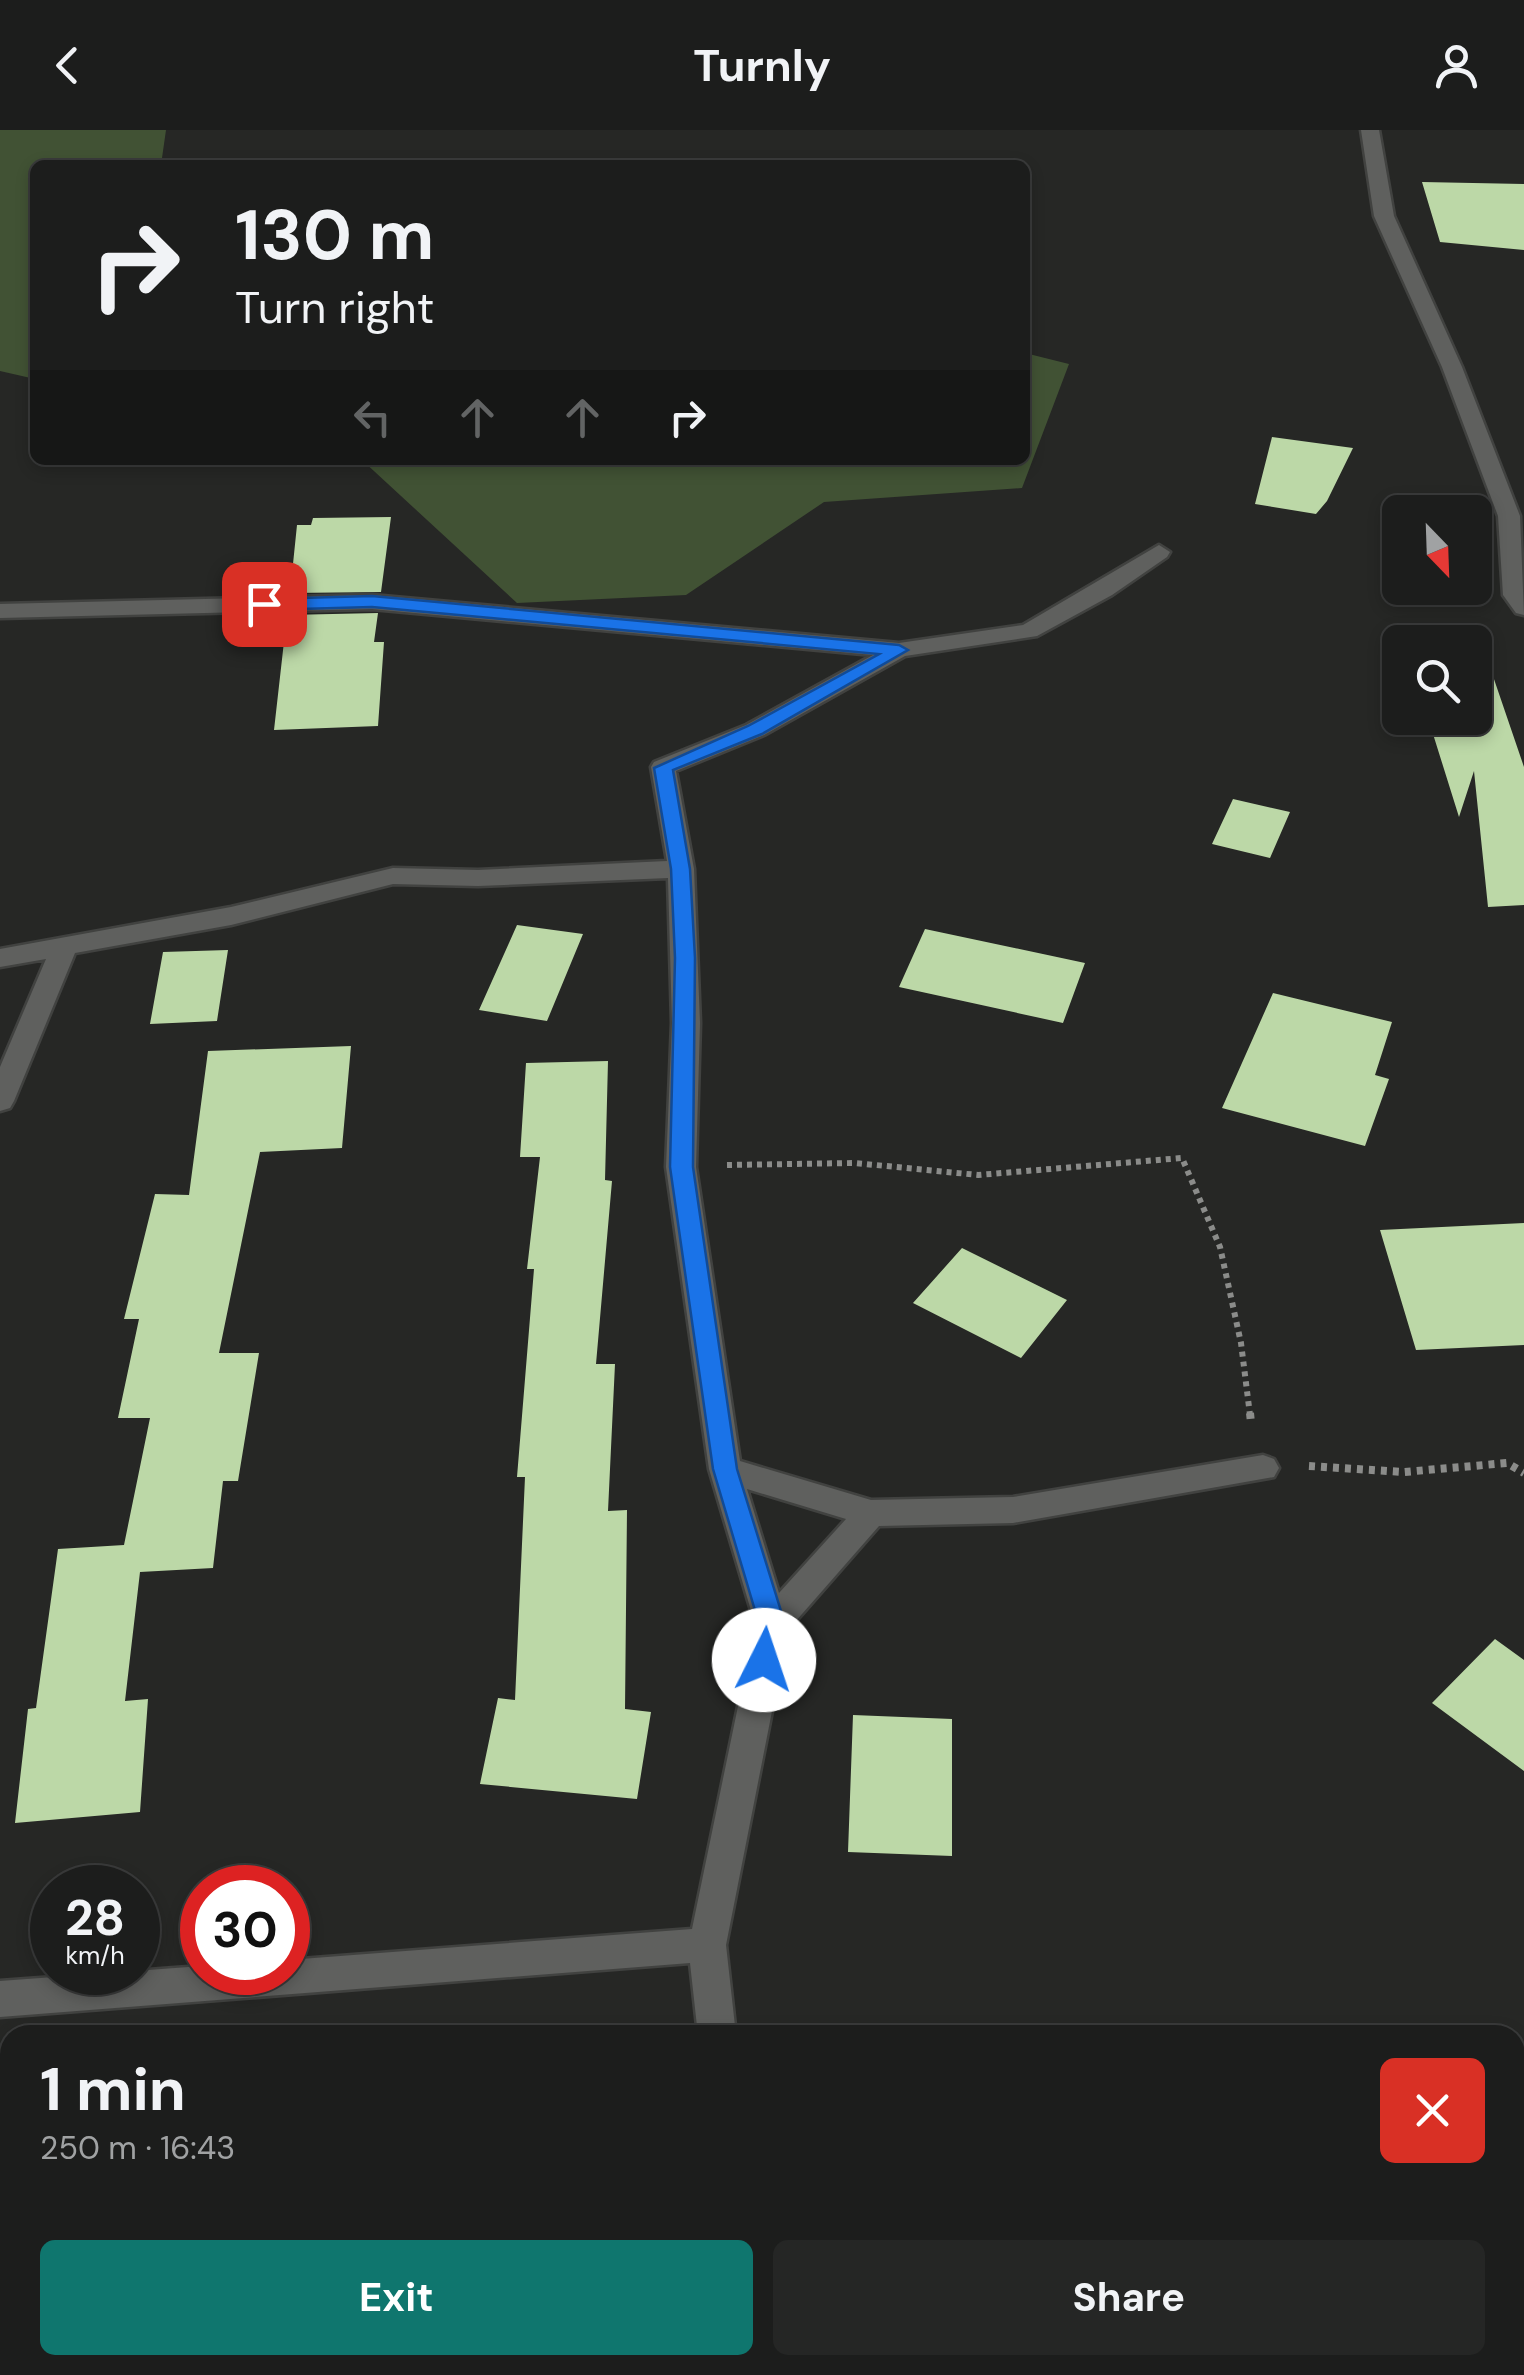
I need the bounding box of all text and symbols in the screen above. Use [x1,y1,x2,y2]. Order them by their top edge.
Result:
text: Turnly [693,36,831,95]
icon: back [40,38,95,93]
icon: person [1429,38,1484,93]
text: 130 m [235,190,434,281]
icon: right [70,200,200,330]
text: Turn right [235,278,434,337]
icon: left [345,390,400,445]
icon: ahead [450,390,505,445]
icon: ahead [555,390,610,445]
icon: right [660,390,715,445]
north arrow [1382,495,1492,605]
map controls [1382,495,1492,735]
pin [222,562,307,647]
icon: arrive [237,577,292,632]
button: search [1382,625,1492,735]
position arrow [712,1608,816,1712]
speed limit sign: 30 [180,1865,310,1995]
text: 28 [65,1885,125,1951]
text: km/h [65,1939,125,1972]
text: 1 min [40,2050,186,2129]
button: close [1380,2058,1485,2163]
text: 250 m · 16:43 [40,2127,235,2169]
button: Exit [40,2240,753,2355]
button: Share [773,2240,1485,2355]

